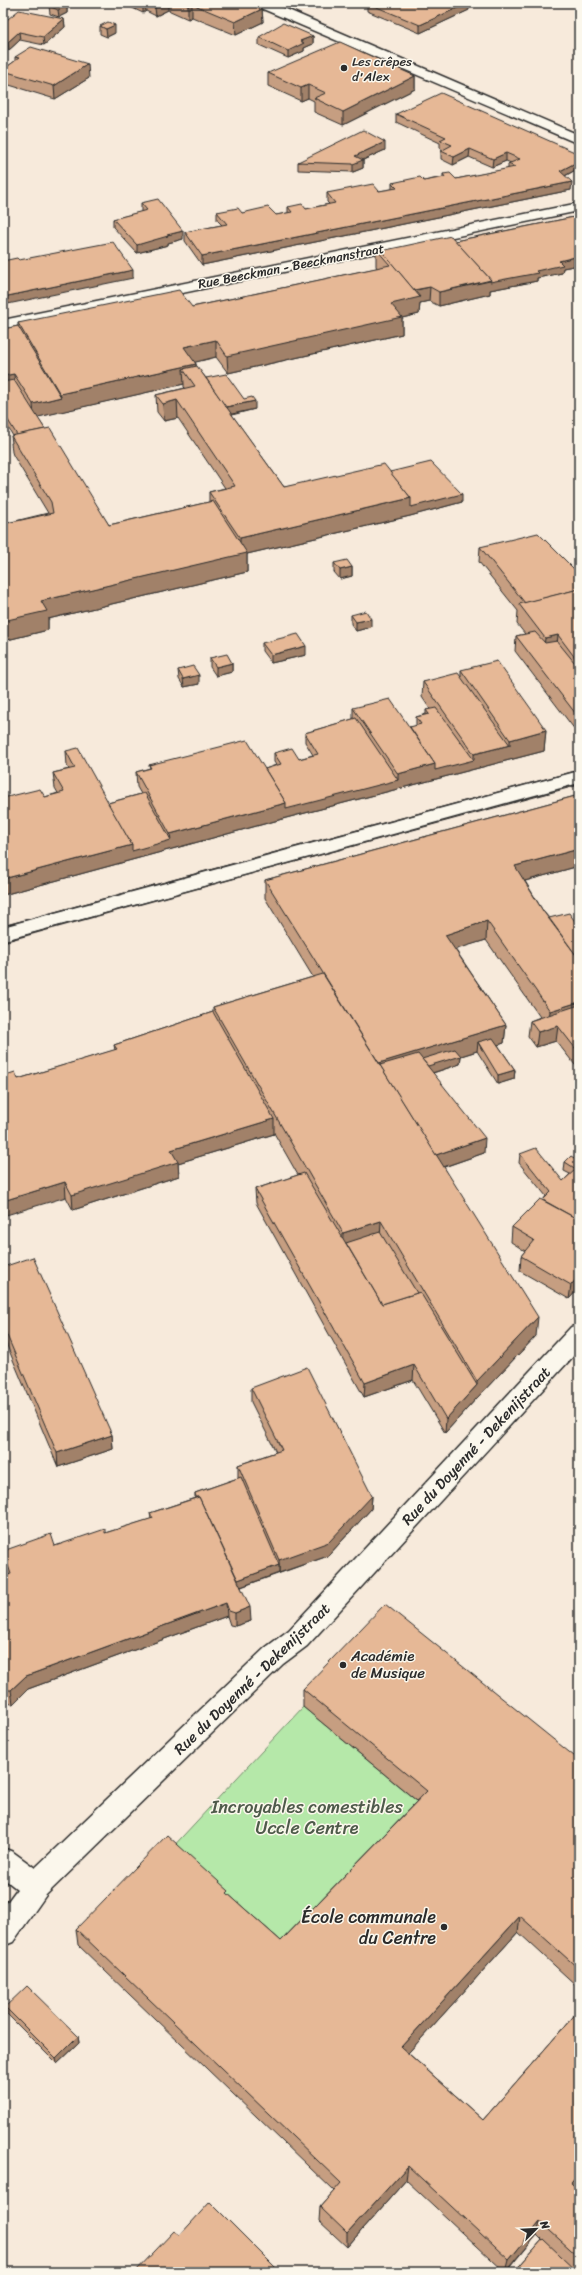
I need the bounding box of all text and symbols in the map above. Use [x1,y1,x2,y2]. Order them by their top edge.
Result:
place label: Les crêpes d'Alex [352,50,412,88]
marker: Les crêpes d'Alex [339,63,349,73]
street label: Rue Beeckman - Beeckmanstraat [196,237,386,295]
street label: Rue du Doyenné - Dekenijstraat [395,1360,557,1532]
street label: Rue du Doyenné - Dekenijstraat [168,1597,337,1761]
place label: Académie de Musique [350,1643,425,1686]
marker: Académie de Musique [338,1660,348,1670]
park label: Incroyables comestibles Uccle Centre [210,1791,404,1844]
place label: École communale du Centre [301,1901,436,1954]
marker: École communale du Centre [439,1922,449,1932]
north arrow [516,2209,556,2249]
text: N [534,2217,555,2233]

